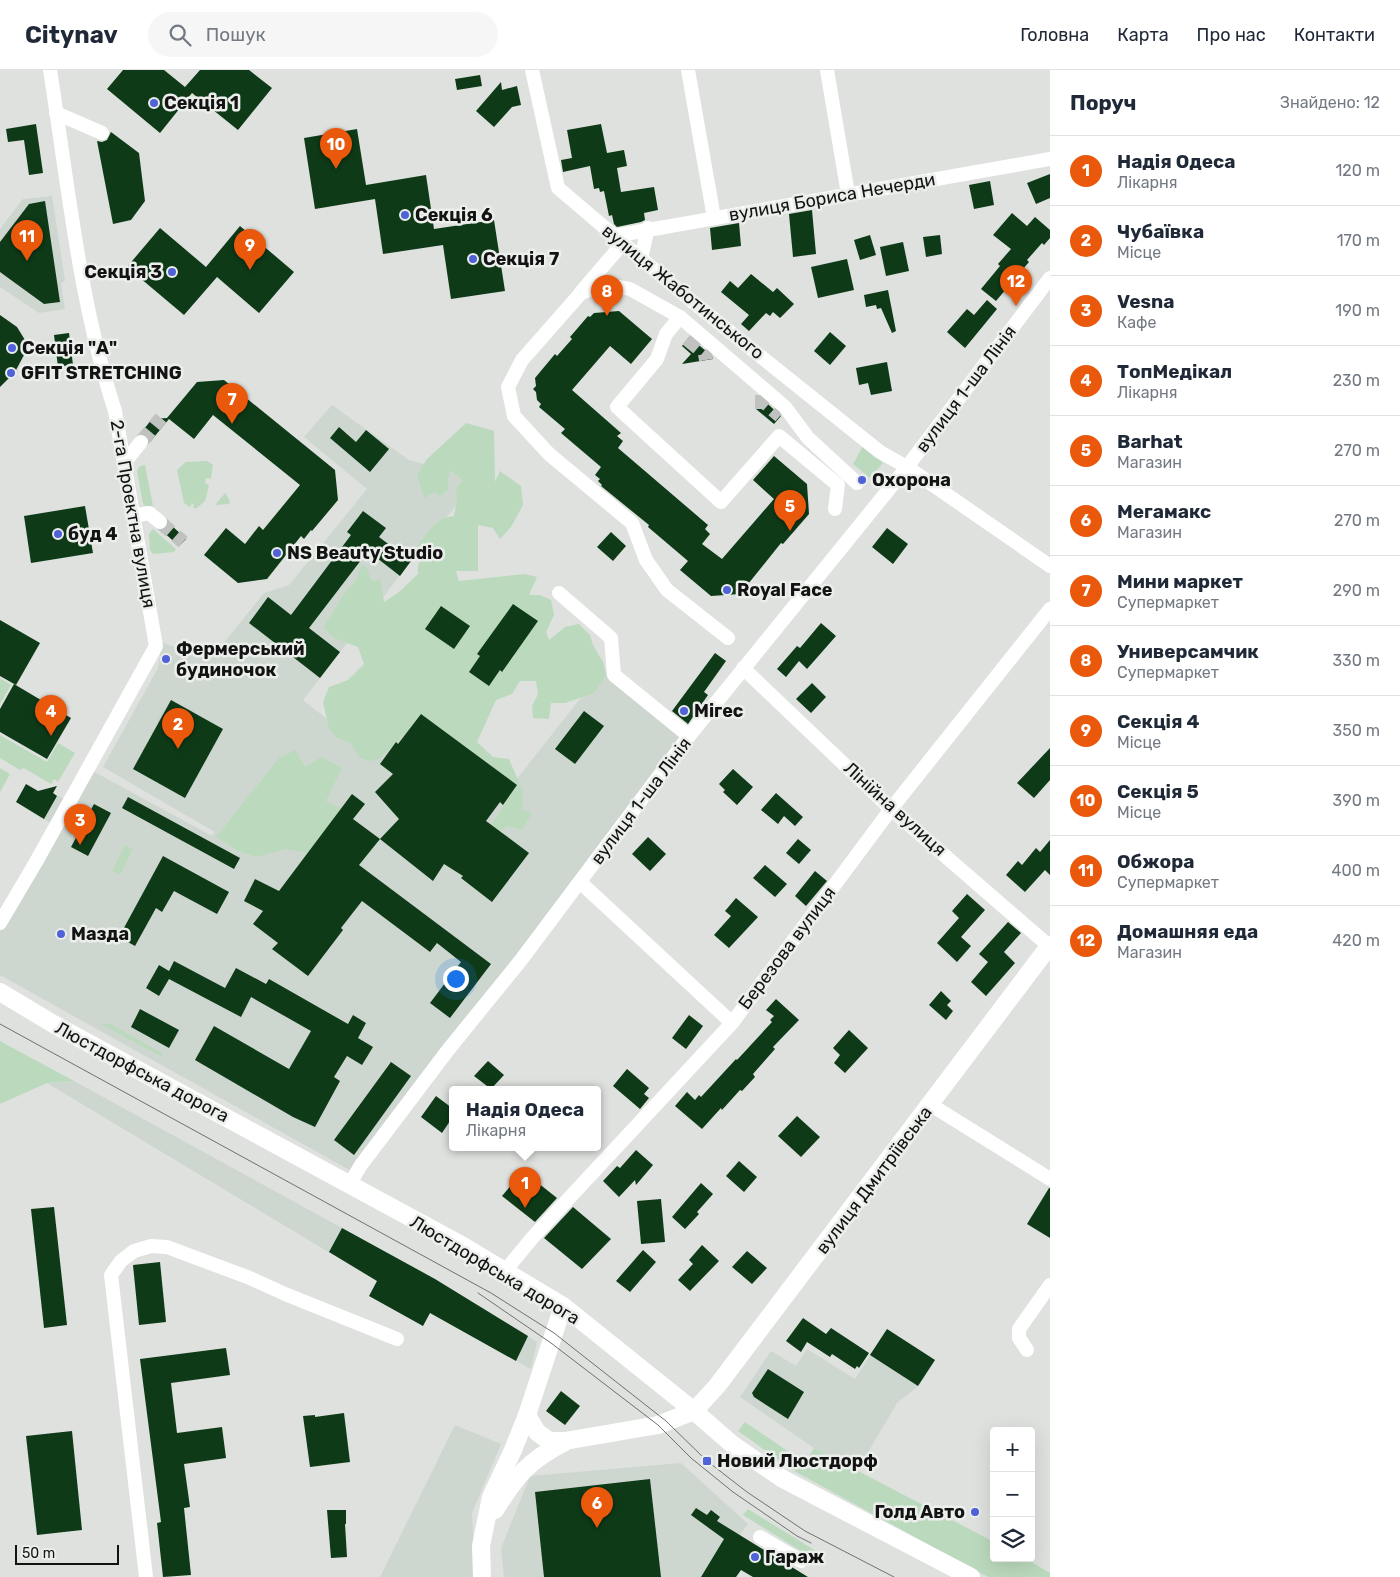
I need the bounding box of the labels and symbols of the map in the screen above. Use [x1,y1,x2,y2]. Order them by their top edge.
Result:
place label: Секція 1 [164,92,239,114]
marker: Секція 1 [148,97,160,109]
pin: 10 [320,128,352,169]
street label: вулиця Бориса Нечерди [727,168,937,226]
place label: Секція 6 [415,204,493,226]
marker: Секція 6 [399,209,411,221]
pin: 11 [11,220,43,261]
street label: вулиця Жаботинського [597,220,769,364]
pin: 9 [234,229,266,270]
place label: Секція 7 [483,248,559,270]
marker: Секція 7 [467,253,479,265]
place label: Секція 3 [84,261,162,283]
pin: 12 [1000,265,1032,306]
marker: Секція 3 [166,266,178,278]
pin: 8 [591,275,623,316]
street label: вулиця 1-ша Лінія [911,321,1021,457]
place label: Секція "А" [22,337,117,359]
marker: Секція "А" [6,342,18,354]
place label: GFIT STRETCHING [21,362,182,384]
marker: GFIT STRETCHING [5,367,17,379]
pin: 7 [216,383,248,424]
street label: 2-га Проектна вулиця [106,418,160,610]
place label: Охорона [872,469,951,491]
marker: Охорона [856,474,868,486]
pin: 5 [774,490,806,531]
place label: буд 4 [68,523,118,545]
marker: буд 4 [52,528,64,540]
place label: NS Beauty Studio [287,542,443,564]
marker: NS Beauty Studio [271,547,283,559]
place label: Royal Face [737,579,833,601]
marker: Royal Face [721,584,733,596]
place label: Фермерський будиночок [176,638,304,681]
marker: Фермерський будиночок [160,653,172,665]
pin: 4 [35,695,67,736]
place label: Мігес [694,700,744,722]
marker: Мігес [678,705,690,717]
pin: 2 [162,708,194,749]
street label: вулиця 1-ша Лінія [586,733,696,869]
street label: Лінійна вулиця [839,757,951,861]
pin: 3 [64,804,96,845]
street label: Березова вулиця [734,882,840,1014]
place label: Мазда [71,923,129,945]
marker: Мазда [55,928,67,940]
your location [443,966,469,992]
street label: Люстдорфська дорога [51,1017,233,1127]
street label: вулиця Дмитріївська [811,1102,937,1258]
pin: 1 [509,1167,541,1208]
street label: Люстдорфська дорога [406,1211,584,1329]
place label: Новий Люстдорф [717,1450,878,1472]
marker: Новий Люстдорф [701,1455,713,1467]
pin: 6 [581,1487,613,1528]
place label: Голд Авто [874,1501,965,1523]
marker: Голд Авто [969,1506,981,1518]
scale bar [15,1542,119,1565]
place label: Гараж [765,1546,825,1568]
marker: Гараж [749,1551,761,1563]

